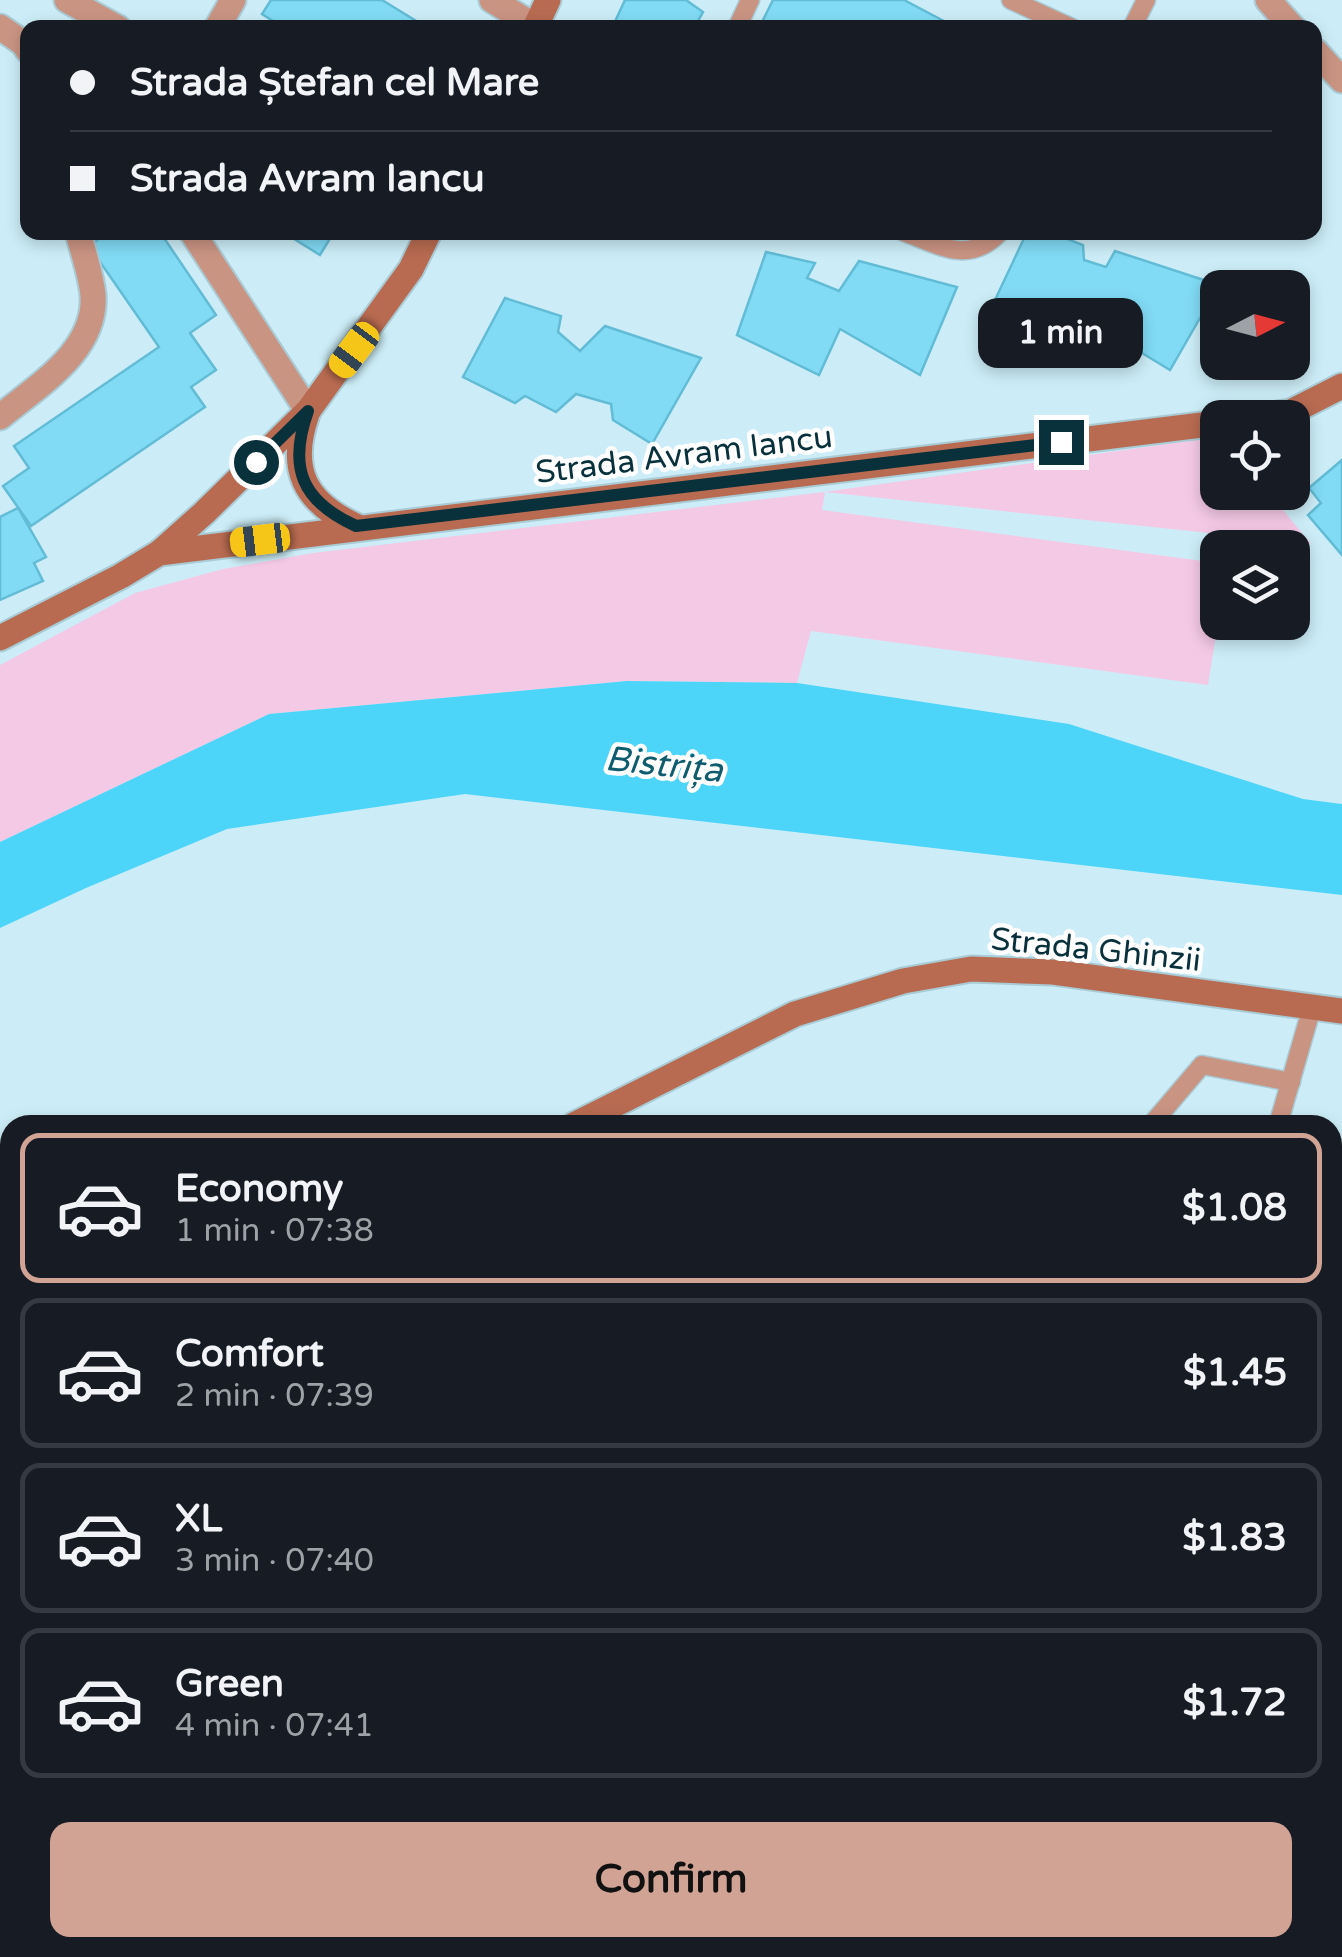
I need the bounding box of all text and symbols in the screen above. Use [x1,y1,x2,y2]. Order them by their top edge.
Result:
text: Strada Ștefan cel Mare [130,60,539,106]
text: Strada Avram Iancu [130,156,485,202]
north arrow [1200,270,1310,380]
map controls [1200,270,1310,640]
callout: 1 min [978,297,1144,367]
text: 1 min [1018,314,1103,352]
car [324,317,384,383]
button: locate [1200,400,1310,510]
street label: Strada Avram Iancu [534,418,835,492]
route end [1039,420,1084,465]
route start [234,440,279,485]
car [228,521,292,559]
button: layers [1200,530,1310,640]
water label: Bistrița [603,738,726,792]
street label: Strada Ghinzii [989,920,1203,980]
icon: car [55,1163,145,1253]
text: Economy [175,1166,343,1212]
text: $1.08 [1182,1185,1287,1231]
text: 1 min · 07:38 [175,1212,374,1250]
icon: car [55,1328,145,1418]
text: Comfort [175,1331,324,1377]
text: $1.45 [1183,1350,1287,1396]
text: 2 min · 07:39 [175,1377,374,1415]
icon: car [55,1493,145,1583]
text: XL [175,1496,222,1542]
text: $1.83 [1182,1515,1287,1561]
text: 3 min · 07:40 [175,1542,374,1580]
icon: car [55,1658,145,1748]
text: Green [175,1661,284,1707]
text: $1.72 [1182,1680,1287,1726]
text: 4 min · 07:41 [175,1707,374,1745]
button: Confirm [50,1822,1292,1937]

